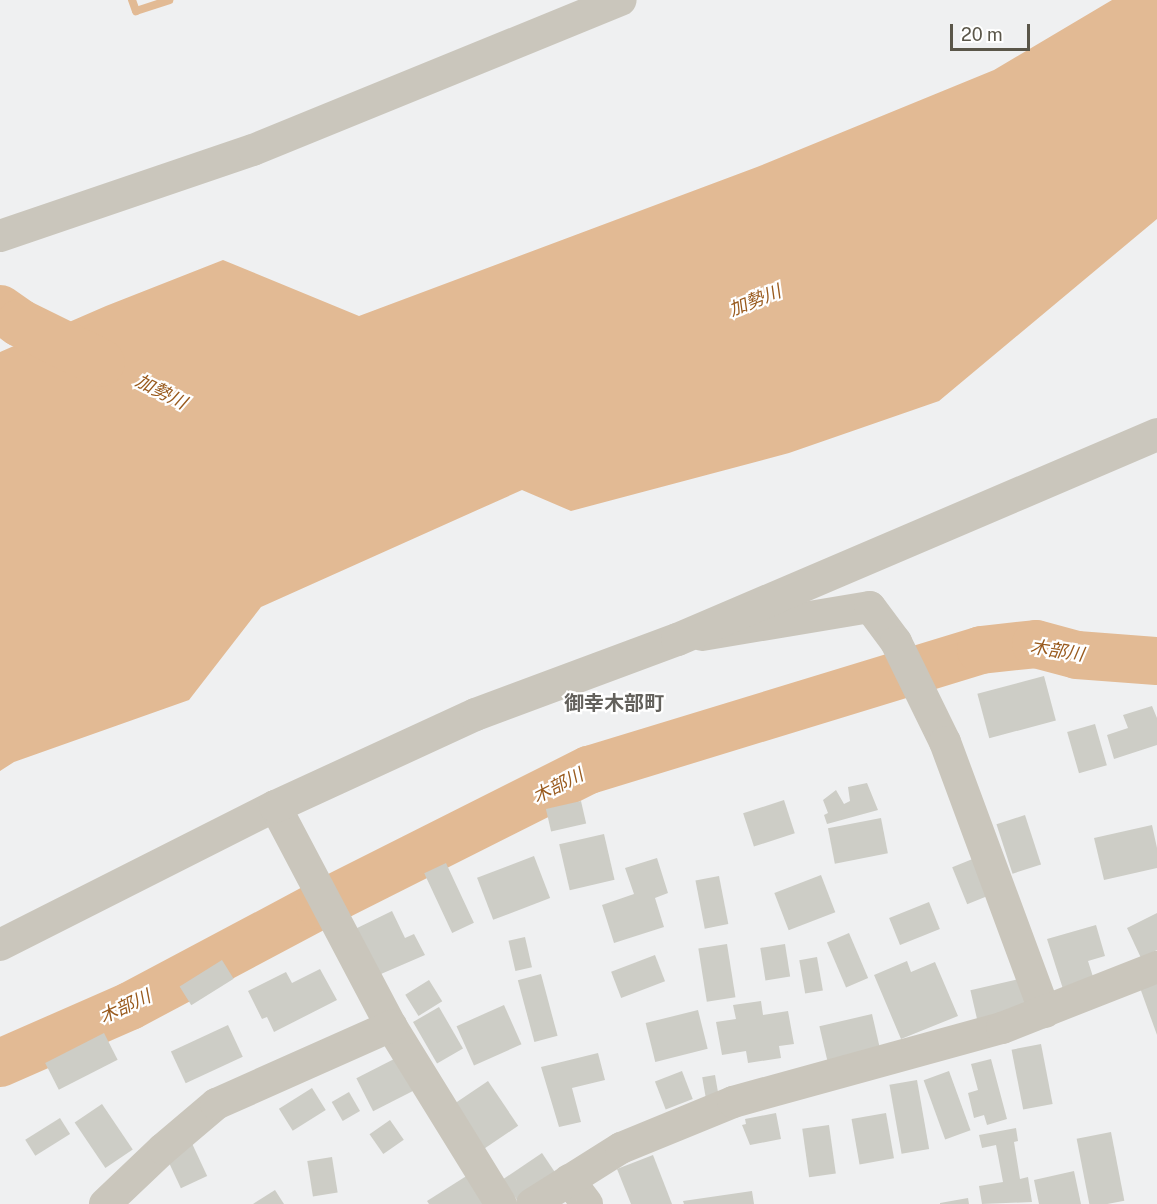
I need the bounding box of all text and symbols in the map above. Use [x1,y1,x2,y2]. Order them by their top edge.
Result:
scale bar [953,12,1032,50]
text: 20 m [961,24,1003,45]
water label: 加勢川 [726,281,784,321]
water label: 加勢川 [132,370,190,414]
water label: 木部川 [1029,636,1085,666]
district label: 御幸木部町 [564,691,664,715]
water label: 木部川 [529,764,587,808]
water label: 木部川 [96,986,154,1028]

